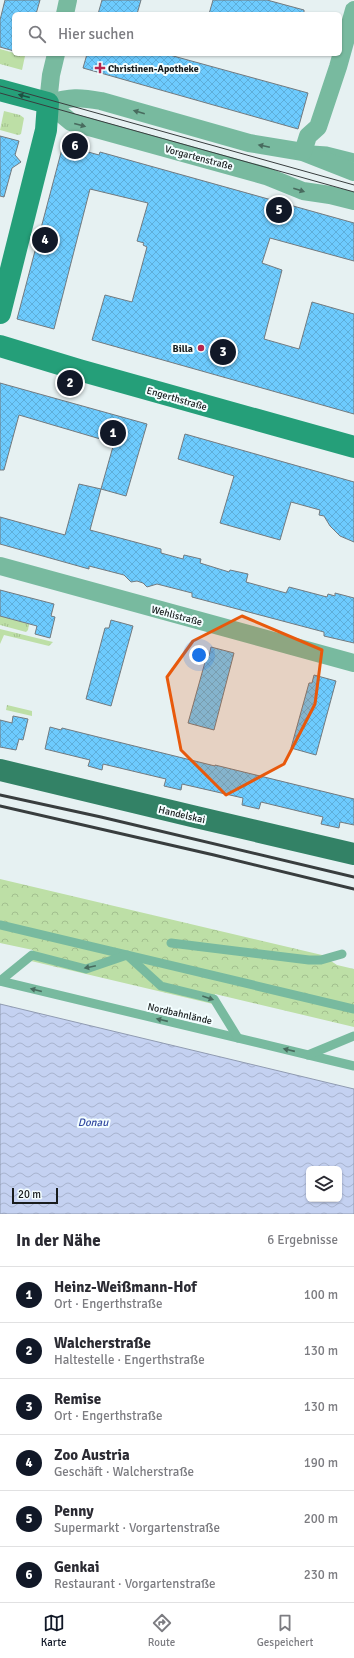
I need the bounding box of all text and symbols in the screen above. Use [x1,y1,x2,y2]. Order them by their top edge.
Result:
search box [12,12,342,56]
icon: search [26,23,48,45]
text: Hier suchen [58,25,134,43]
marker: Christinen-Apotheke [95,63,105,73]
place label: Christinen-Apotheke [108,63,199,75]
one-way arrow [18,93,31,99]
one-way arrow [133,109,145,115]
one-way arrow [74,122,86,128]
pin: 6 [62,131,88,161]
street label: Vorgartenstraße [163,143,234,173]
one-way arrow [258,143,271,149]
one-way arrow [294,187,306,193]
pin: 5 [266,195,292,225]
pin: 4 [32,225,58,255]
pin: 3 [210,337,236,367]
place label: Billa [173,343,193,355]
marker: Billa [196,343,206,353]
pin: 2 [57,368,83,398]
street label: Engerthstraße [145,385,208,413]
pin: 1 [100,418,126,448]
street label: Wehlistraße [150,603,203,628]
your location [189,645,209,665]
street label: Handelskai [157,804,206,826]
one-way arrow [84,964,96,970]
one-way arrow [30,986,42,992]
one-way arrow [203,995,215,1001]
street label: Nordbahnlände [146,1001,213,1027]
one-way arrow [156,1017,168,1023]
one-way arrow [283,1047,295,1053]
water label: Donau [78,1116,109,1129]
map controls [306,1166,342,1202]
button: layers [306,1166,342,1202]
scale bar [12,1186,58,1205]
text: 20 m [18,1188,41,1201]
text: In der Nähe [16,1230,101,1251]
text: 6 Ergebnisse [267,1232,338,1248]
text: Heinz-Weißmann-Hof [54,1278,197,1296]
text: 1 [25,1287,33,1303]
text: 100 m [304,1287,338,1303]
text: Ort · Engerthstraße [54,1296,163,1312]
text: Walcherstraße [54,1334,151,1352]
text: 2 [25,1343,33,1359]
text: 130 m [304,1343,338,1359]
text: Haltestelle · Engerthstraße [54,1352,205,1368]
text: Remise [54,1390,101,1408]
text: 3 [25,1399,33,1415]
text: 130 m [304,1399,338,1415]
text: Ort · Engerthstraße [54,1408,163,1424]
text: Zoo Austria [54,1446,130,1464]
text: 4 [25,1455,33,1471]
text: 190 m [304,1455,338,1471]
text: Geschäft · Walcherstraße [54,1464,194,1480]
text: Penny [54,1502,94,1520]
text: 5 [25,1511,33,1527]
text: 200 m [304,1511,338,1527]
text: Supermarkt · Vorgartenstraße [54,1520,220,1536]
text: Genkai [54,1558,100,1576]
text: 6 [25,1567,33,1583]
text: 230 m [304,1567,338,1583]
text: Restaurant · Vorgartenstraße [54,1576,216,1592]
tab: Karte [41,1612,66,1649]
tab: Route [148,1612,175,1649]
tab: Gespeichert [257,1612,313,1649]

